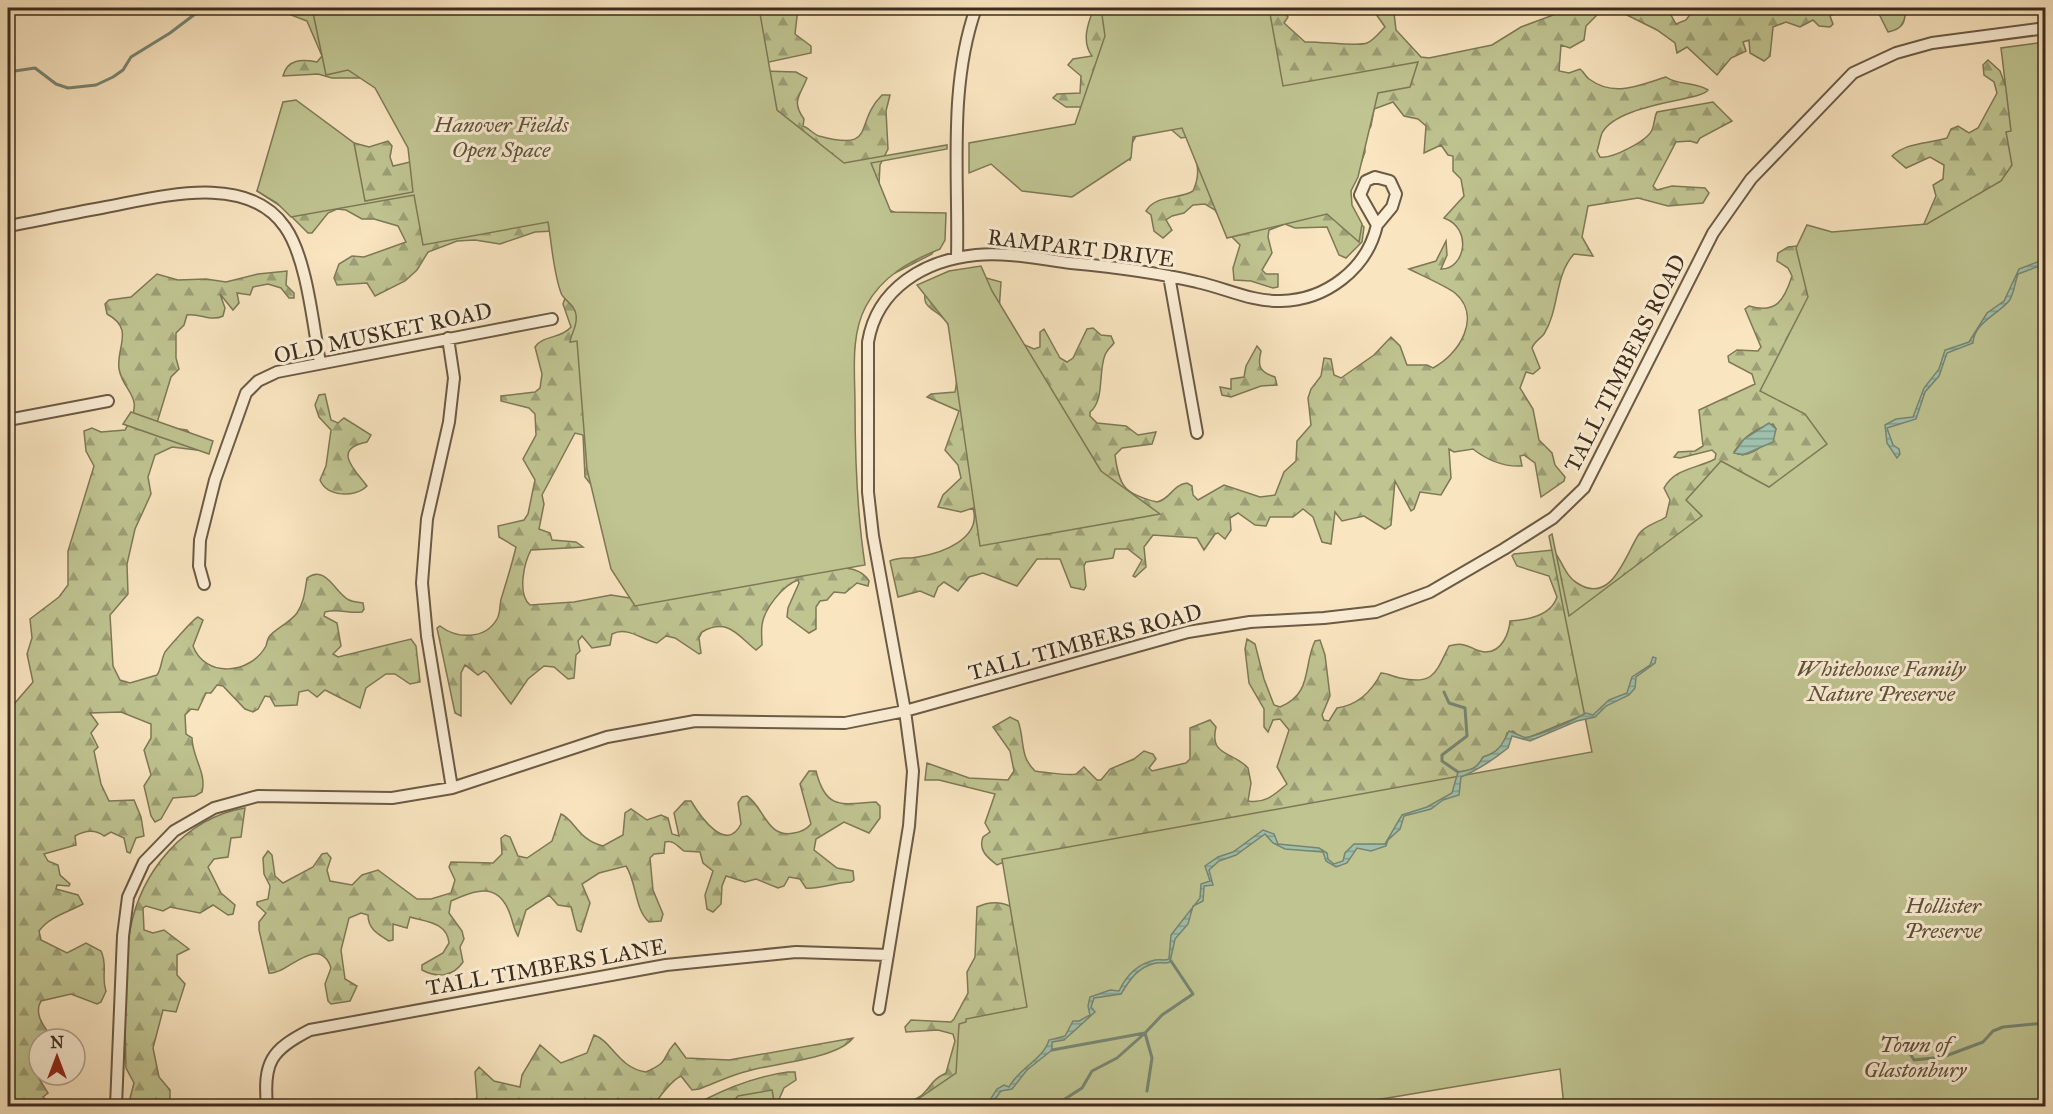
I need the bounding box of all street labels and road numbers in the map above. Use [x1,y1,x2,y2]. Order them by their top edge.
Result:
street label: RAMPART DRIVE [986,223,1176,273]
street label: TALL TIMBERS ROAD [1558,250,1692,476]
street label: OLD MUSKET ROAD [271,297,495,369]
street label: TALL TIMBERS ROAD [965,598,1205,686]
street label: TALL TIMBERS LANE [424,933,668,1001]

